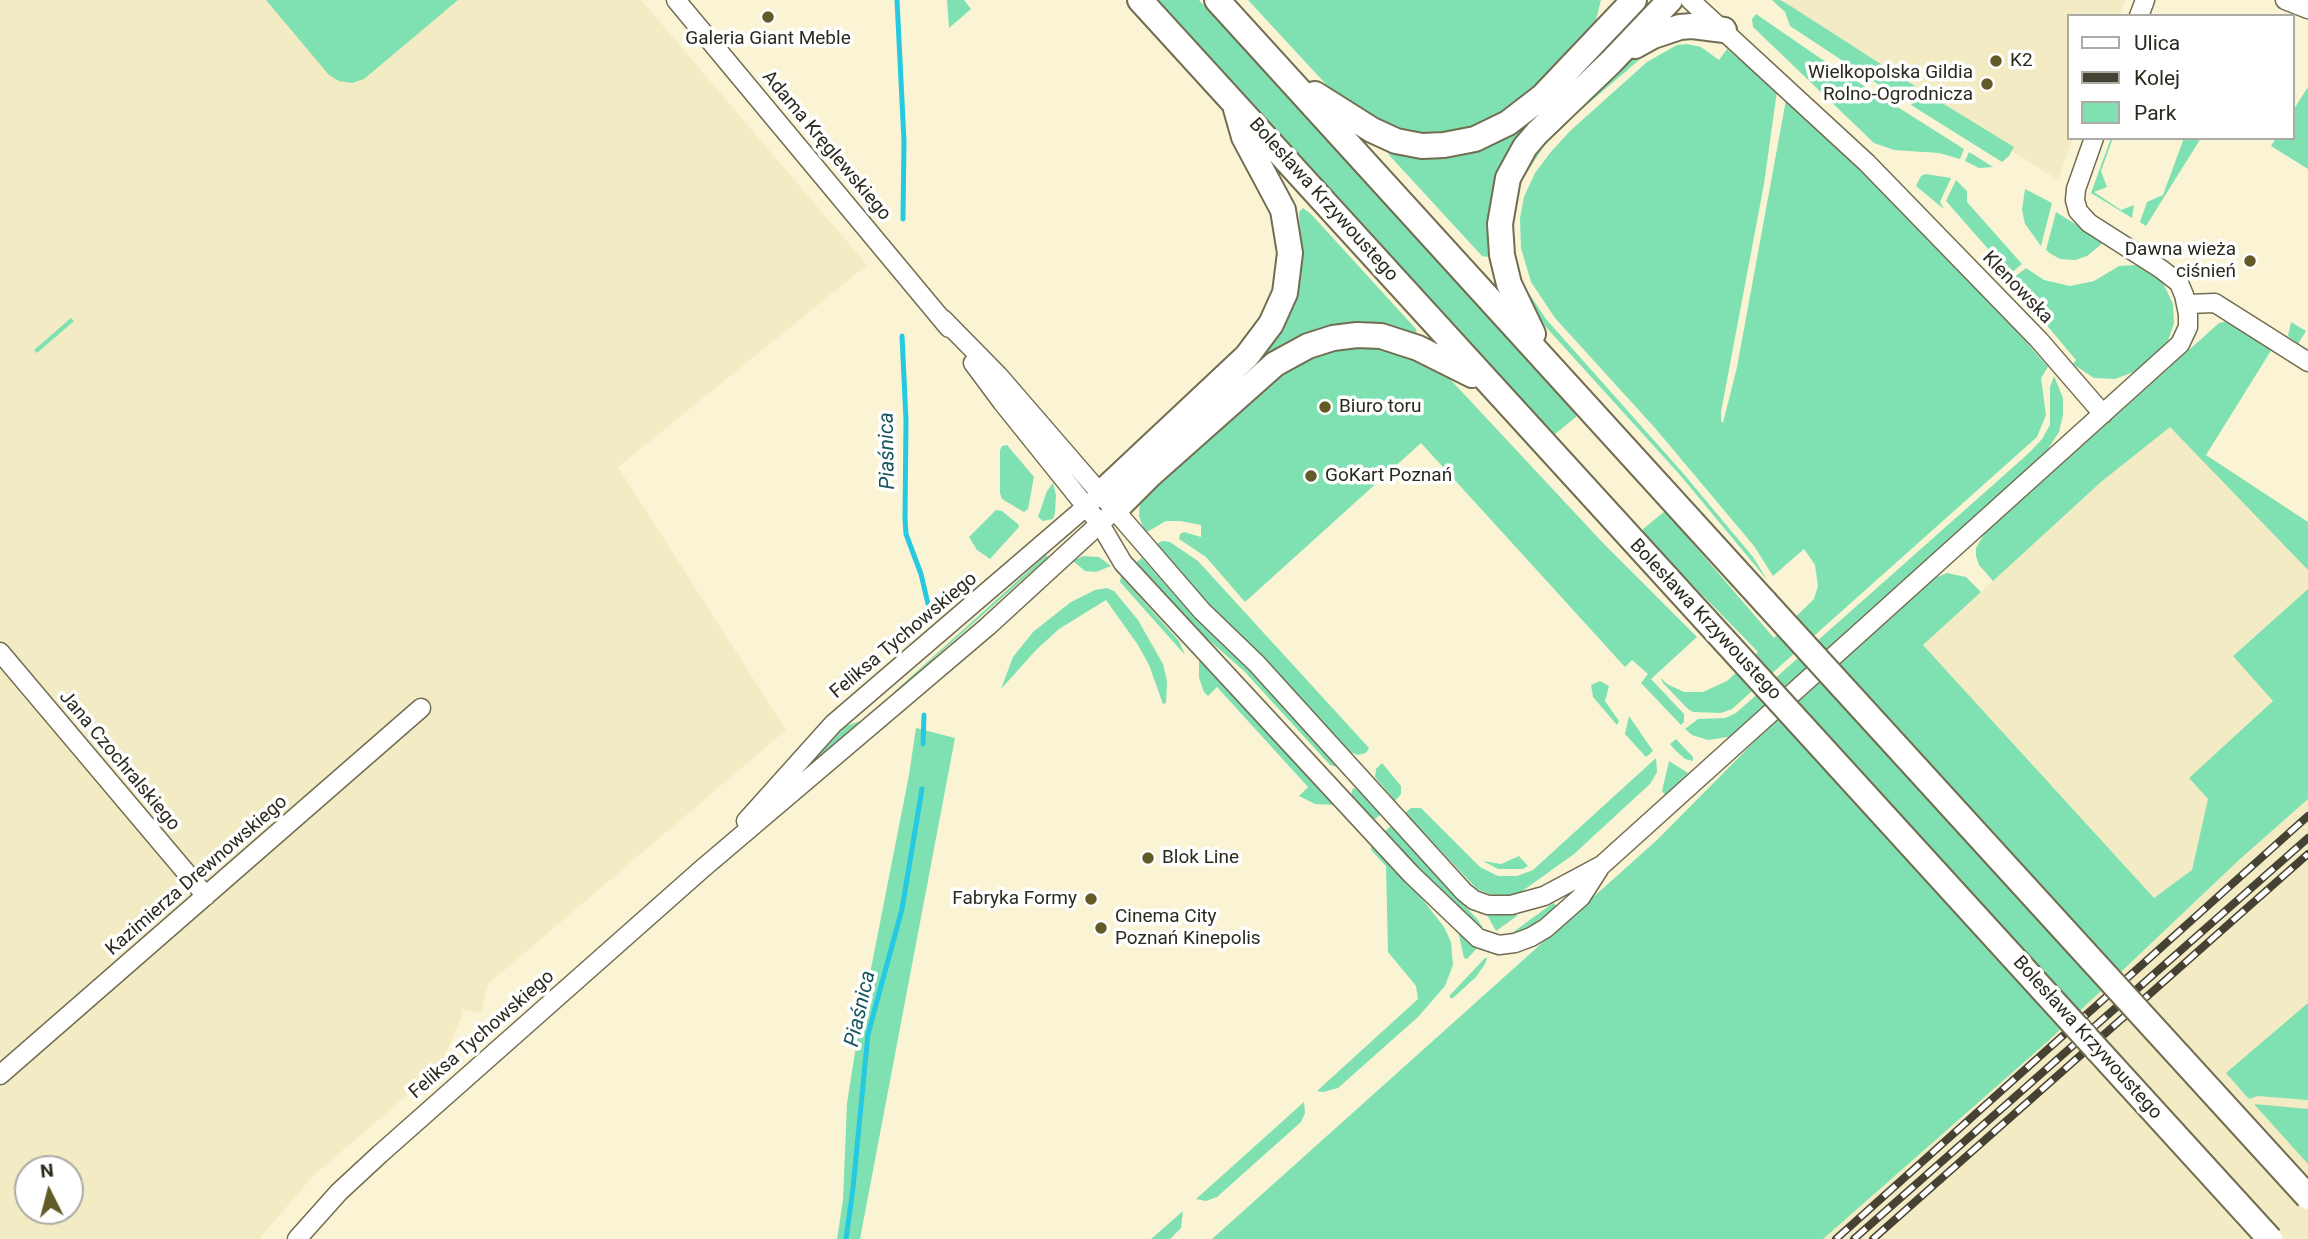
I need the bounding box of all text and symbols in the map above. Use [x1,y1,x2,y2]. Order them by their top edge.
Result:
marker: Galeria Giant Meble [760,9,776,25]
legend [2066,14,2294,140]
place label: Galeria Giant Meble [685,28,851,50]
text: Ulica [2134,31,2180,55]
place label: K2 [2010,50,2033,72]
marker: K2 [1988,53,2004,69]
place label: Wielkopolska Gildia Rolno-Ogrodnicza [1808,62,1973,106]
street label: Adama Kręglewskiego [757,66,895,226]
text: Kolej [2134,66,2180,90]
marker: Wielkopolska Gildia Rolno-Ogrodnicza [1979,76,1995,92]
text: Park [2134,101,2176,125]
street label: Bolesława Krzywoustego [1244,114,1402,286]
place label: Dawna wieża ciśnień [2125,239,2236,283]
street label: Klenowska [1977,247,2057,329]
marker: Dawna wieża ciśnień [2242,253,2258,269]
place label: Biuro toru [1339,396,1422,418]
marker: Biuro toru [1317,399,1333,415]
water label: Piaśnica [875,412,901,490]
place label: GoKart Poznań [1325,465,1452,487]
marker: GoKart Poznań [1303,468,1319,484]
street label: Bolesława Krzywoustego [1624,535,1786,705]
street label: Feliksa Tychowskiego [826,568,982,704]
street label: Jana Czochralskiego [54,686,184,836]
street label: Kazimierza Drewnowskiego [102,791,292,961]
place label: Blok Line [1162,847,1239,869]
marker: Blok Line [1140,850,1156,866]
place label: Fabryka Formy [952,888,1077,910]
marker: Fabryka Formy [1083,891,1099,907]
place label: Cinema City Poznań Kinepolis [1115,906,1261,950]
marker: Cinema City Poznań Kinepolis [1093,920,1109,936]
street label: Bolesława Krzywoustego [2008,952,2166,1124]
street label: Feliksa Tychowskiego [405,966,559,1104]
water label: Piaśnica [840,968,882,1050]
north arrow [14,1155,84,1225]
text: N [39,1158,55,1183]

